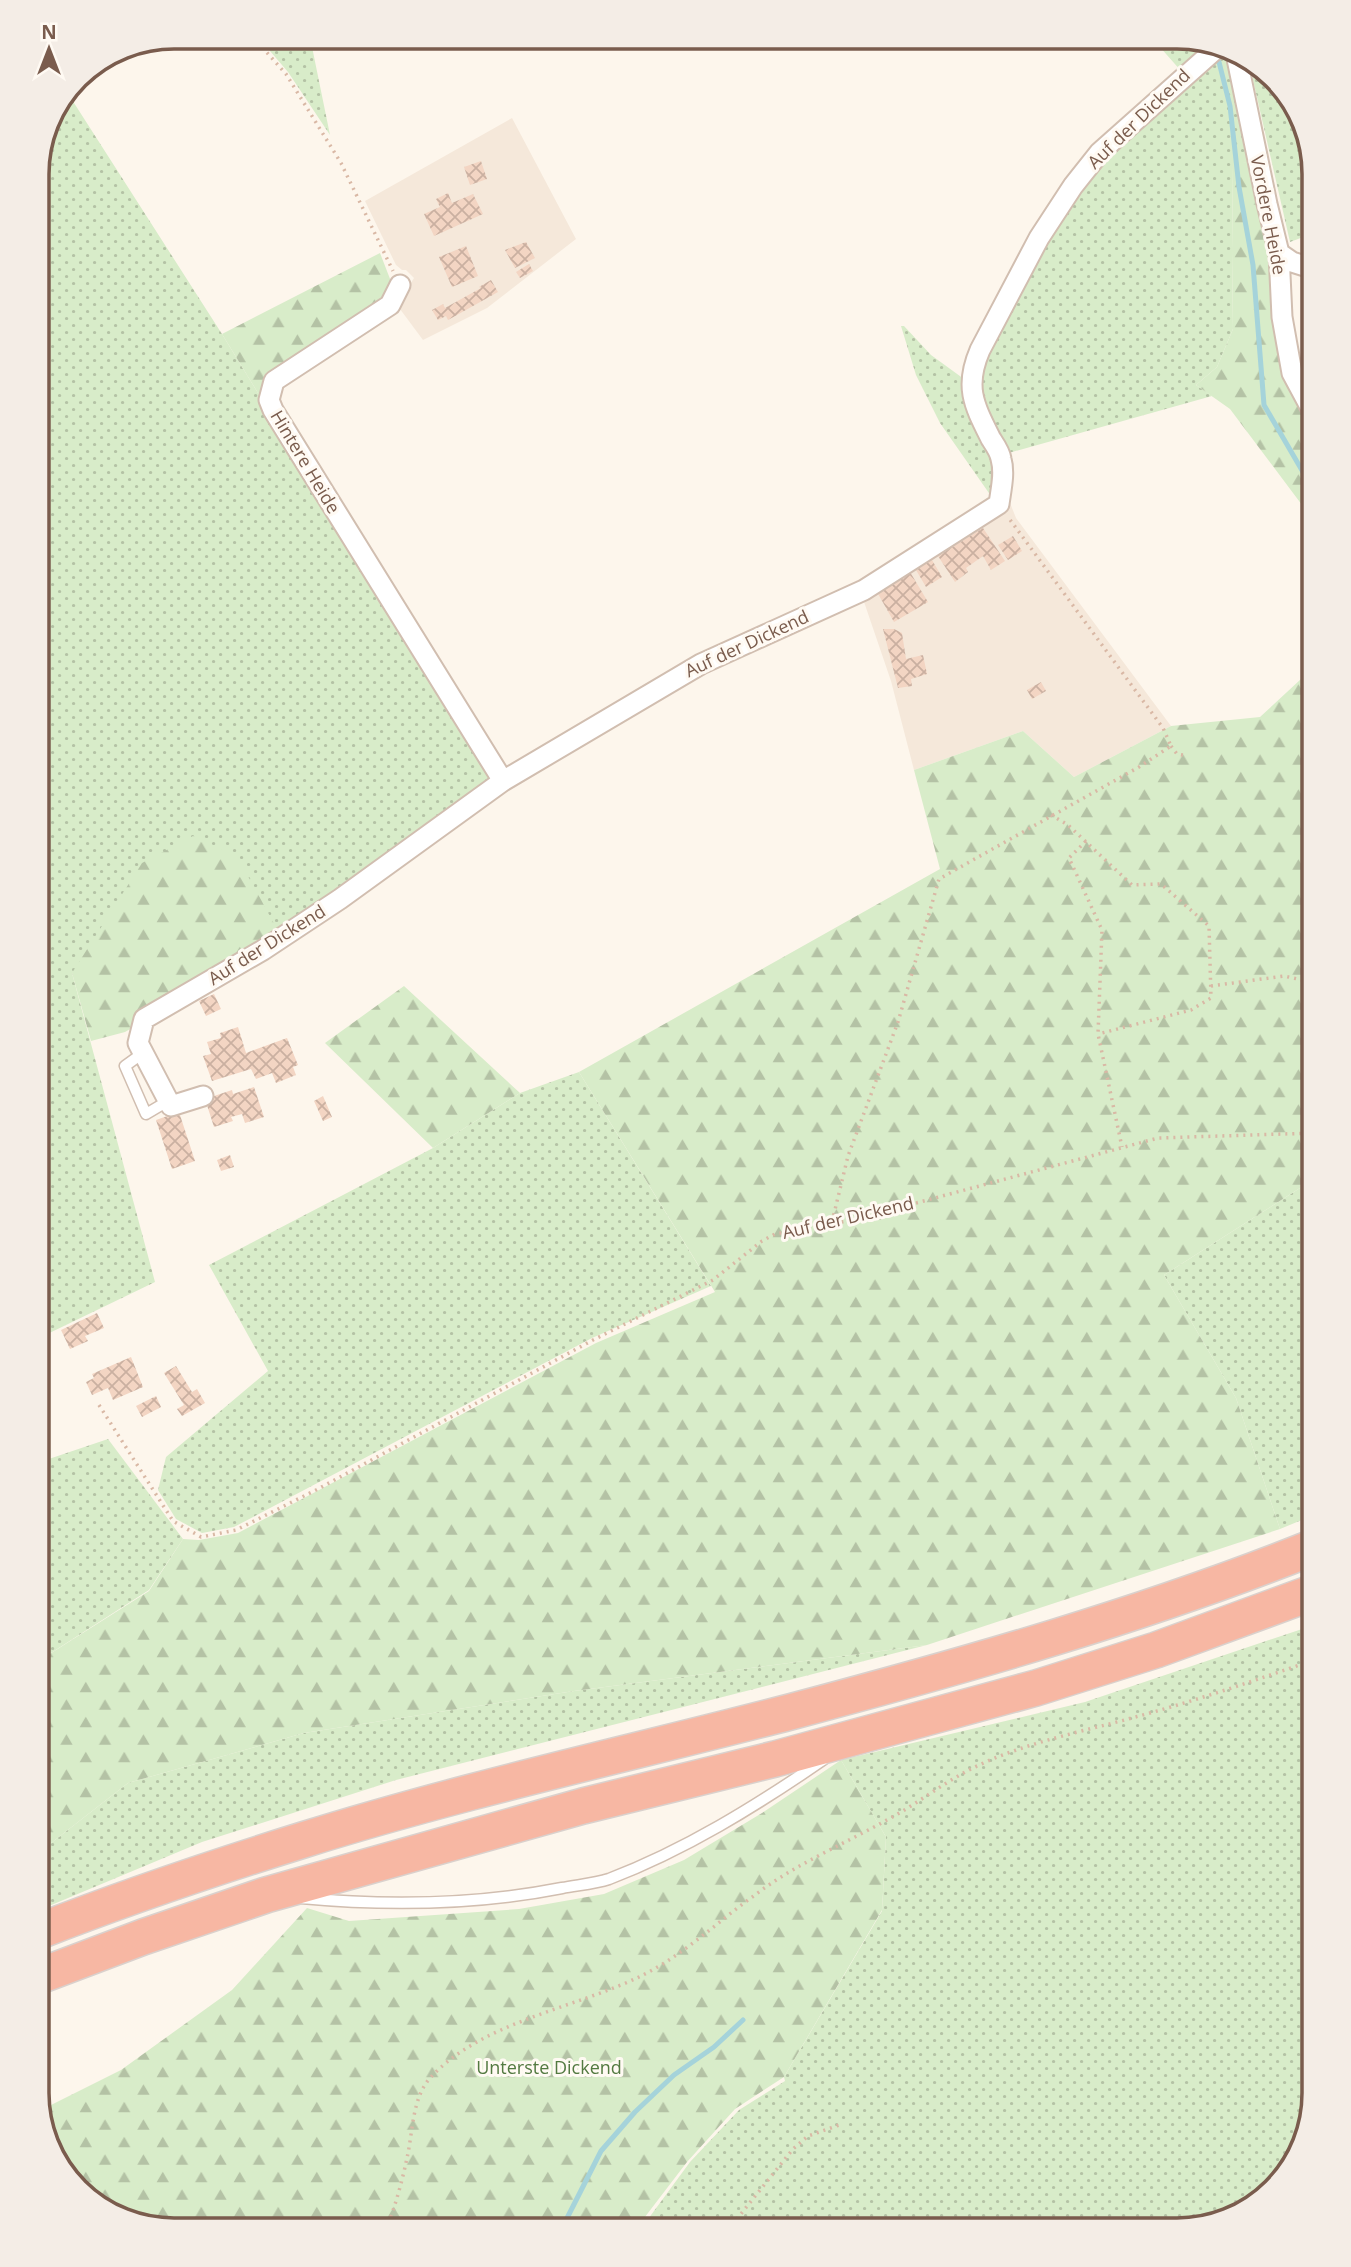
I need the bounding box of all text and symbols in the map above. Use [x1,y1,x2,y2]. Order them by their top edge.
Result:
north arrow [14,14,84,84]
text: N [41,19,57,45]
street label: Auf der Dickend [1082,63,1195,174]
street label: Vordere Heide [1246,153,1292,277]
street label: Hintere Heide [266,405,346,518]
street label: Auf der Dickend [681,604,812,682]
street label: Auf der Dickend [203,898,330,990]
street label: Auf der Dickend [780,1190,916,1244]
park label: Unterste Dickend [476,2055,622,2079]

